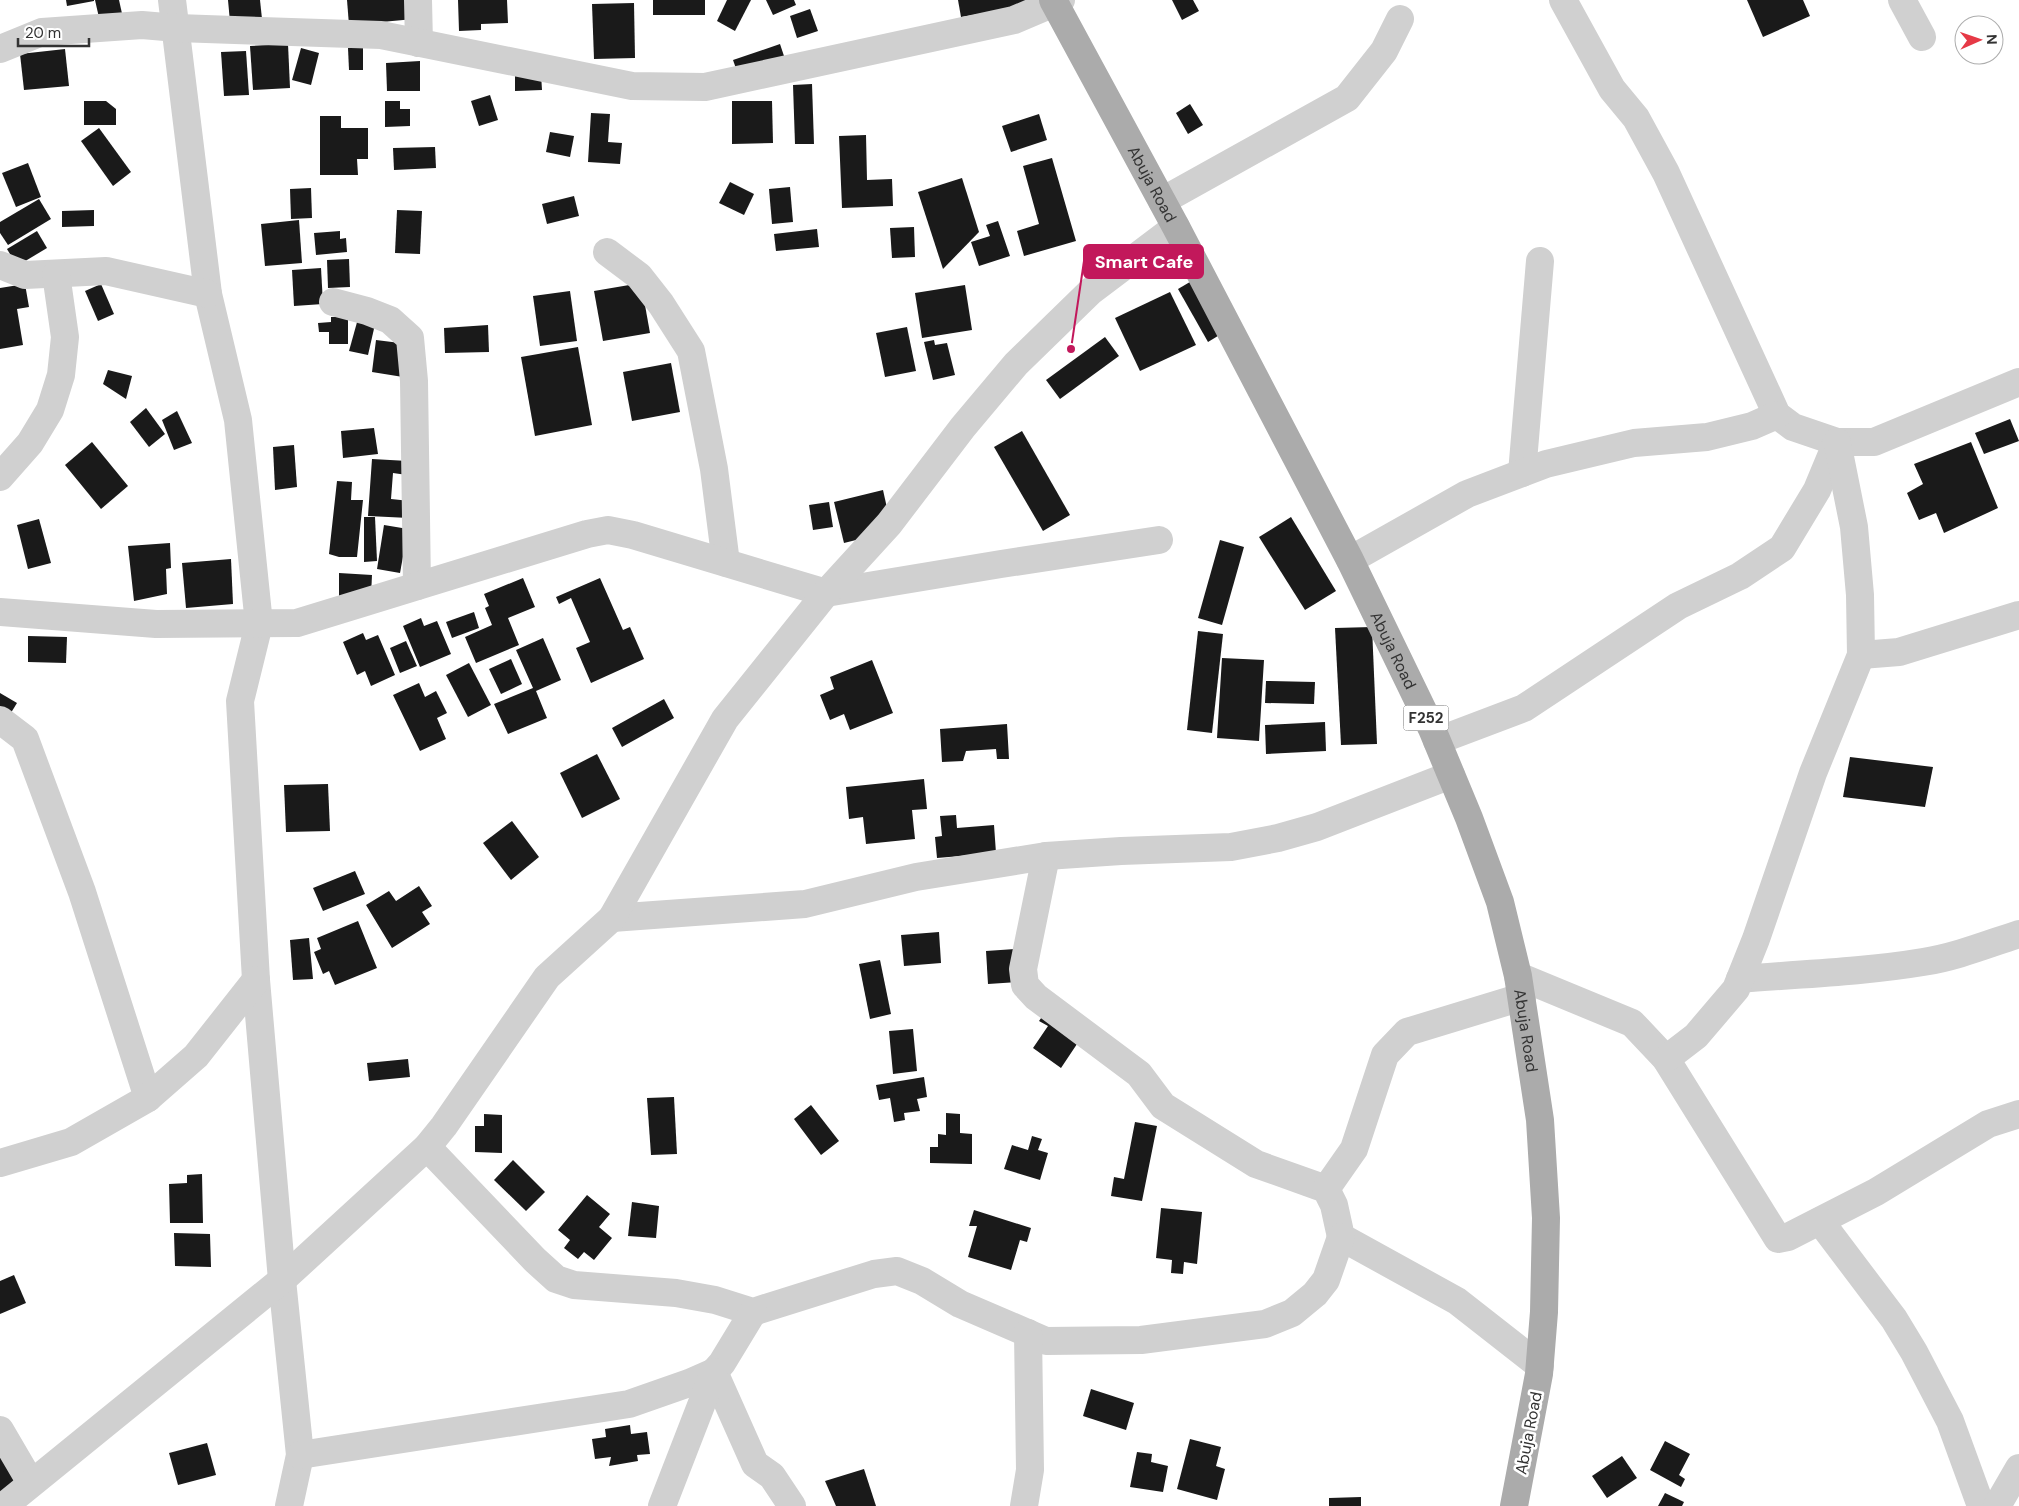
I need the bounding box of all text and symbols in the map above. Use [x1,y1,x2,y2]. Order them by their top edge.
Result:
scale bar [18,15,89,47]
north arrow [1954,15,2004,65]
text: 20 m [25,23,61,43]
text: N [1983,34,2001,45]
street label: Abuja Road [1123,142,1181,226]
callout: Smart Cafe [1084,245,1203,278]
text: Smart Cafe [1095,250,1194,274]
street label: Abuja Road [1365,608,1421,693]
road number: F252 [1404,706,1448,730]
street label: Abuja Road [1509,988,1543,1074]
street label: Abuja Road [1510,1390,1547,1476]

